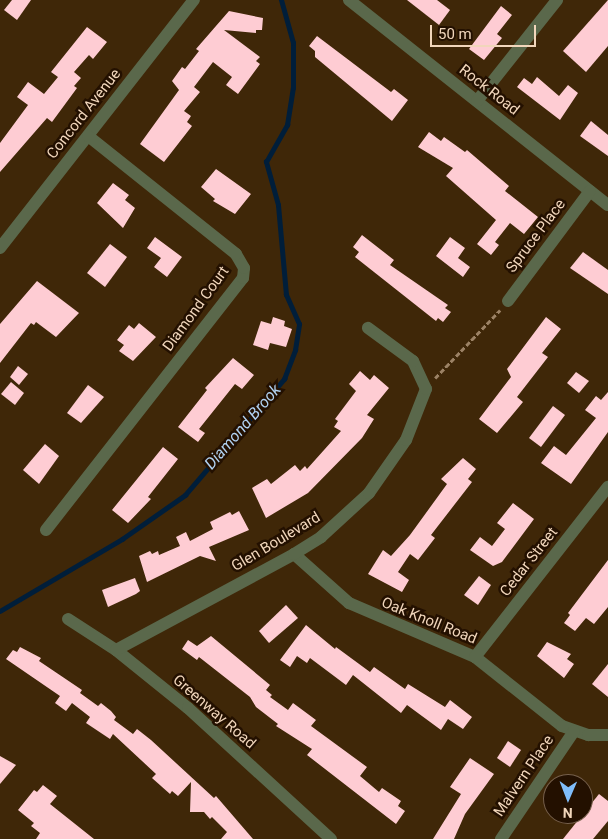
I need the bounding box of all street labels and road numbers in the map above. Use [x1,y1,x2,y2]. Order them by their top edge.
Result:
street label: Rock Road [455,61,523,119]
street label: Concord Avenue [43,65,125,163]
street label: Spruce Place [503,196,569,276]
street label: Diamond Court [159,263,233,355]
street label: Glen Boulevard [228,508,324,576]
street label: Cedar Street [496,524,562,600]
street label: Oak Knoll Road [379,594,479,648]
street label: Greenway Road [169,671,259,753]
street label: Malvern Place [490,732,558,820]

